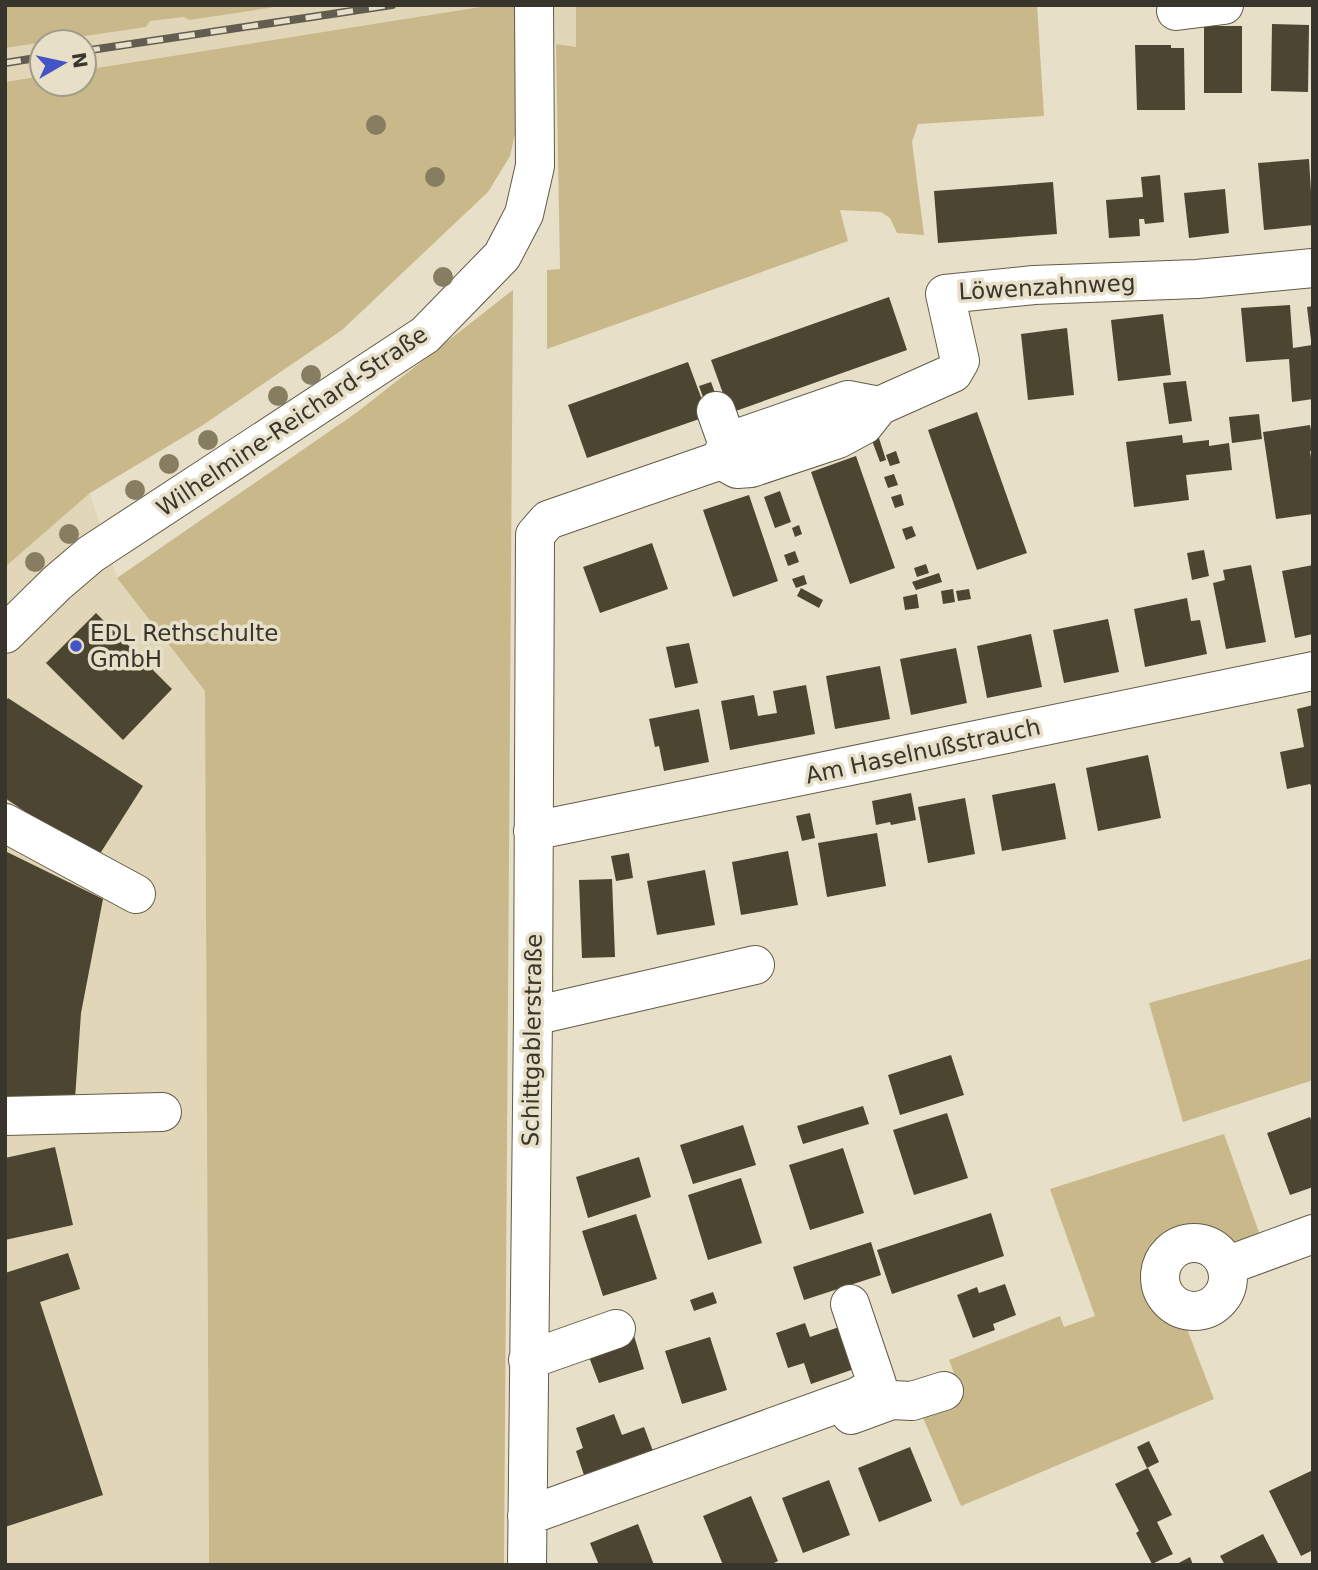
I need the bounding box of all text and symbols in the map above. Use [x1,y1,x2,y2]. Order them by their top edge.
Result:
north arrow [28,28,98,98]
text: N [68,51,92,70]
street label: Löwenzahnweg [958,269,1136,305]
street label: Wilhelmine-Reichard-Straße [152,321,432,521]
place label: EDL Rethschulte GmbH [90,620,278,672]
marker: EDL Rethschulte GmbH [68,638,84,654]
street label: Am Haselnußstrauch [803,713,1043,789]
street label: Schittgablerstraße [517,933,547,1147]

